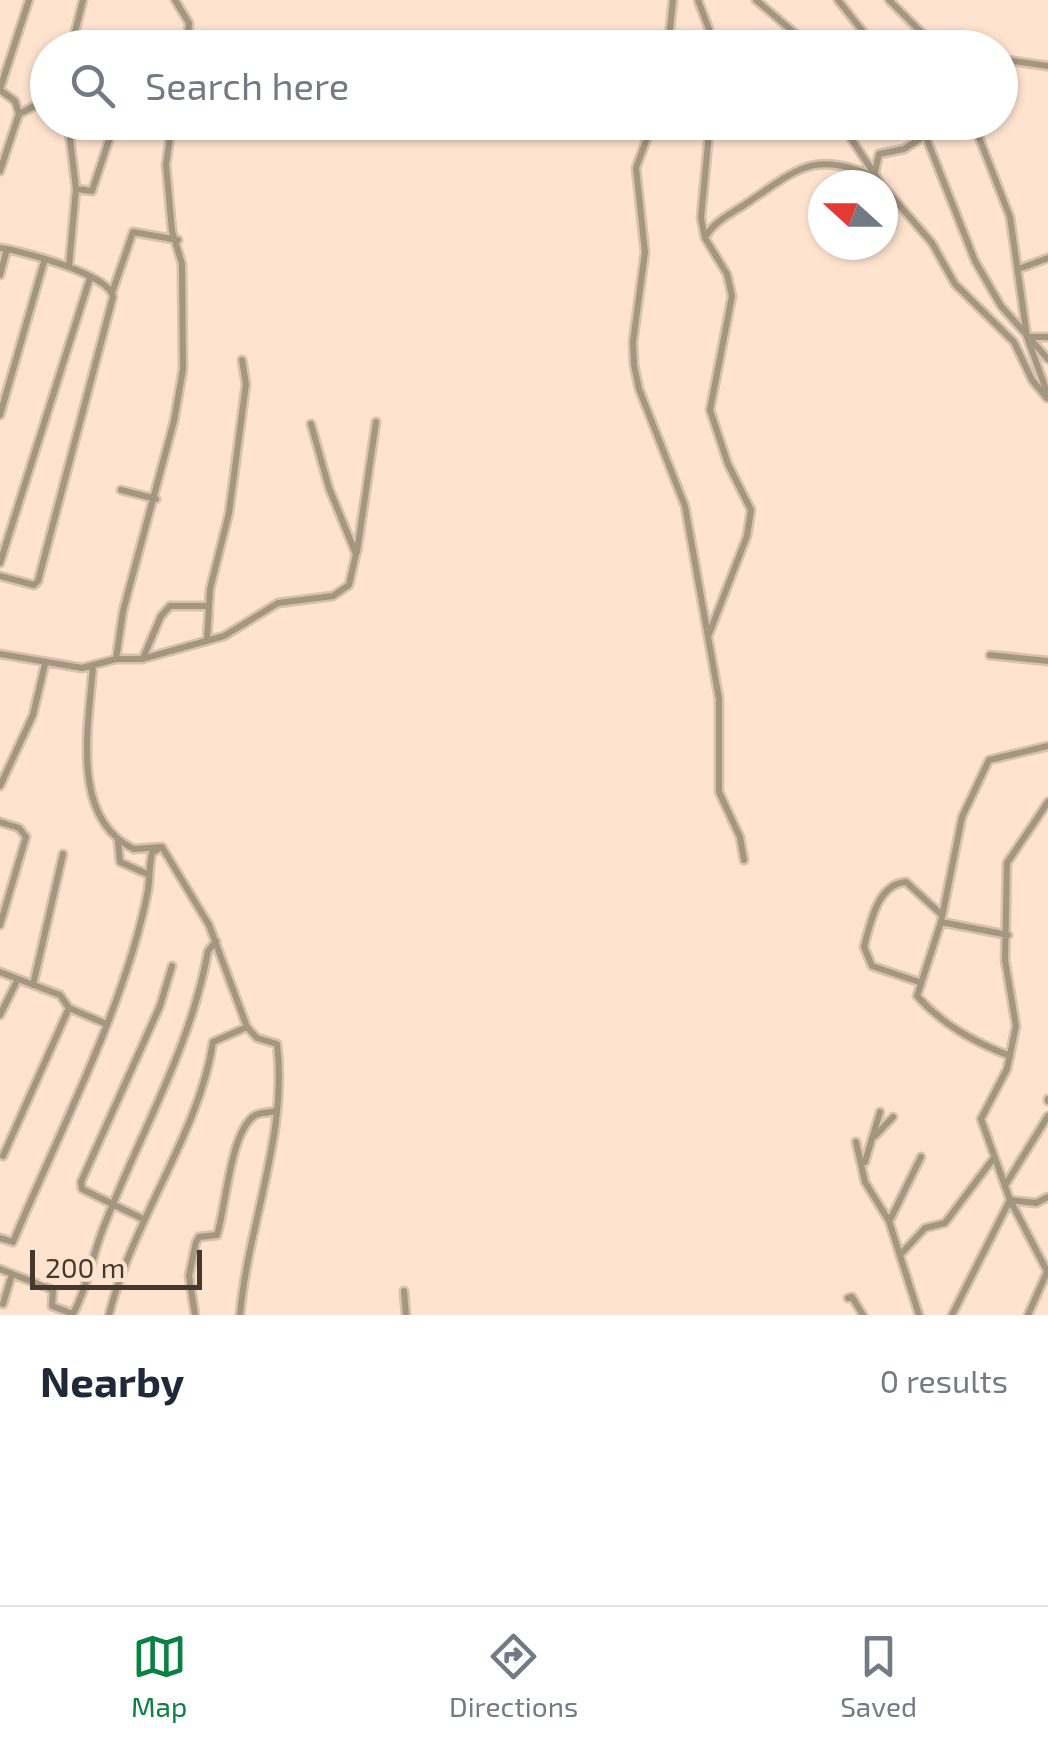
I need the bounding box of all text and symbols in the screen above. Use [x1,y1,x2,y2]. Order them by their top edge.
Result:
search box [30,30,1018,140]
icon: search [65,58,120,113]
text: Search here [145,62,349,108]
north arrow [808,170,898,260]
scale bar [30,1245,202,1290]
text: 200 m [45,1250,125,1284]
text: Nearby [40,1355,184,1405]
text: 0 results [880,1361,1008,1399]
tab: Map [131,1629,187,1723]
tab: Directions [449,1629,578,1723]
tab: Saved [840,1629,917,1723]

